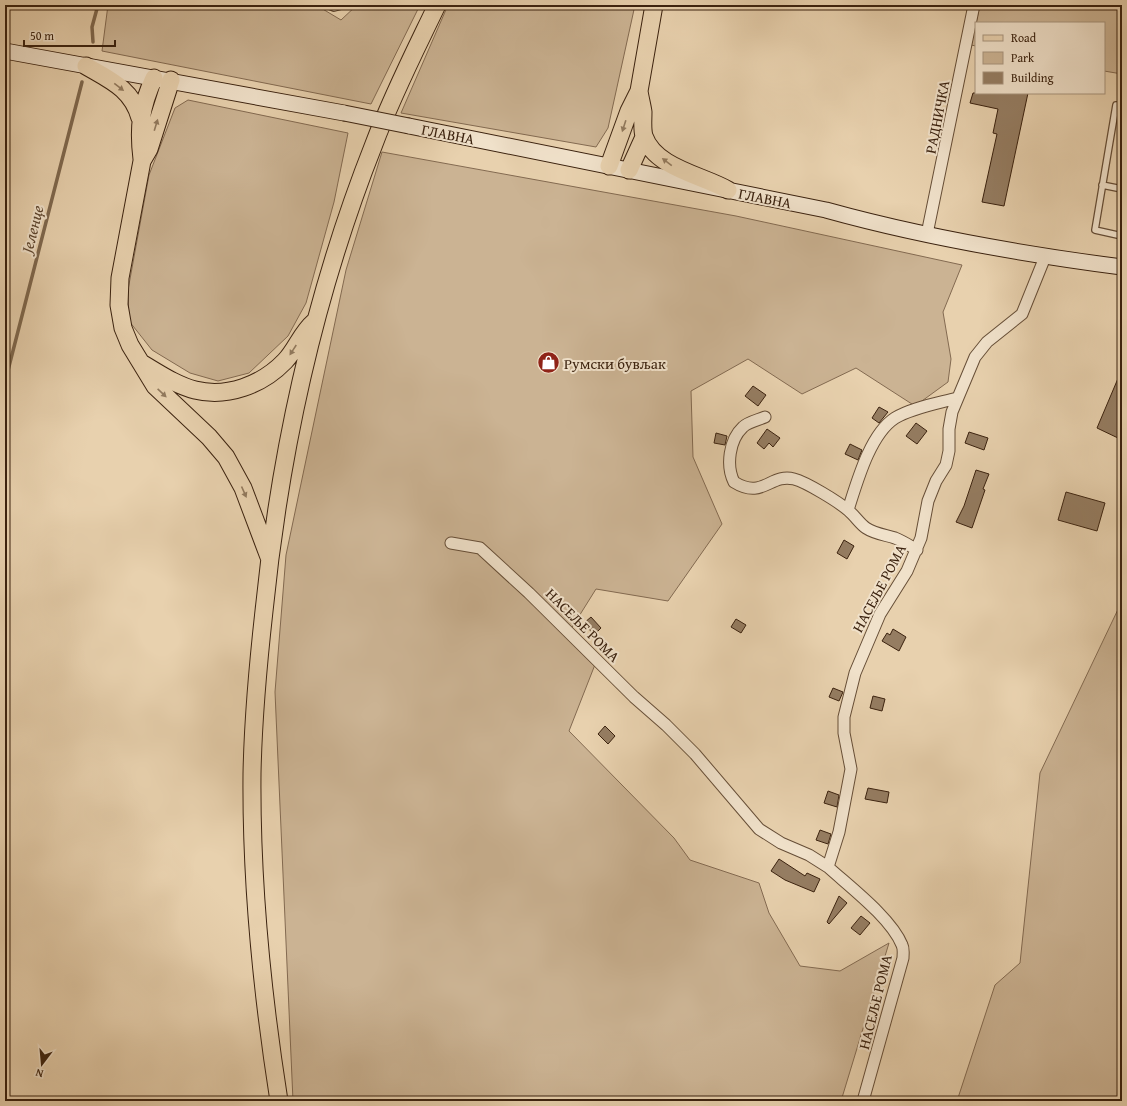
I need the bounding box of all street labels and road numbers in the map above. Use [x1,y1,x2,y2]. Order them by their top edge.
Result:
street label: РАДНИЧКА [920,79,954,155]
street label: ГЛАВНА [420,119,476,149]
street label: ГЛАВНА [737,183,793,213]
street label: НАСЕЉЕ РОМА [847,540,911,636]
street label: НАСЕЉЕ РОМА [541,583,625,667]
street label: НАСЕЉЕ РОМА [853,952,897,1052]

